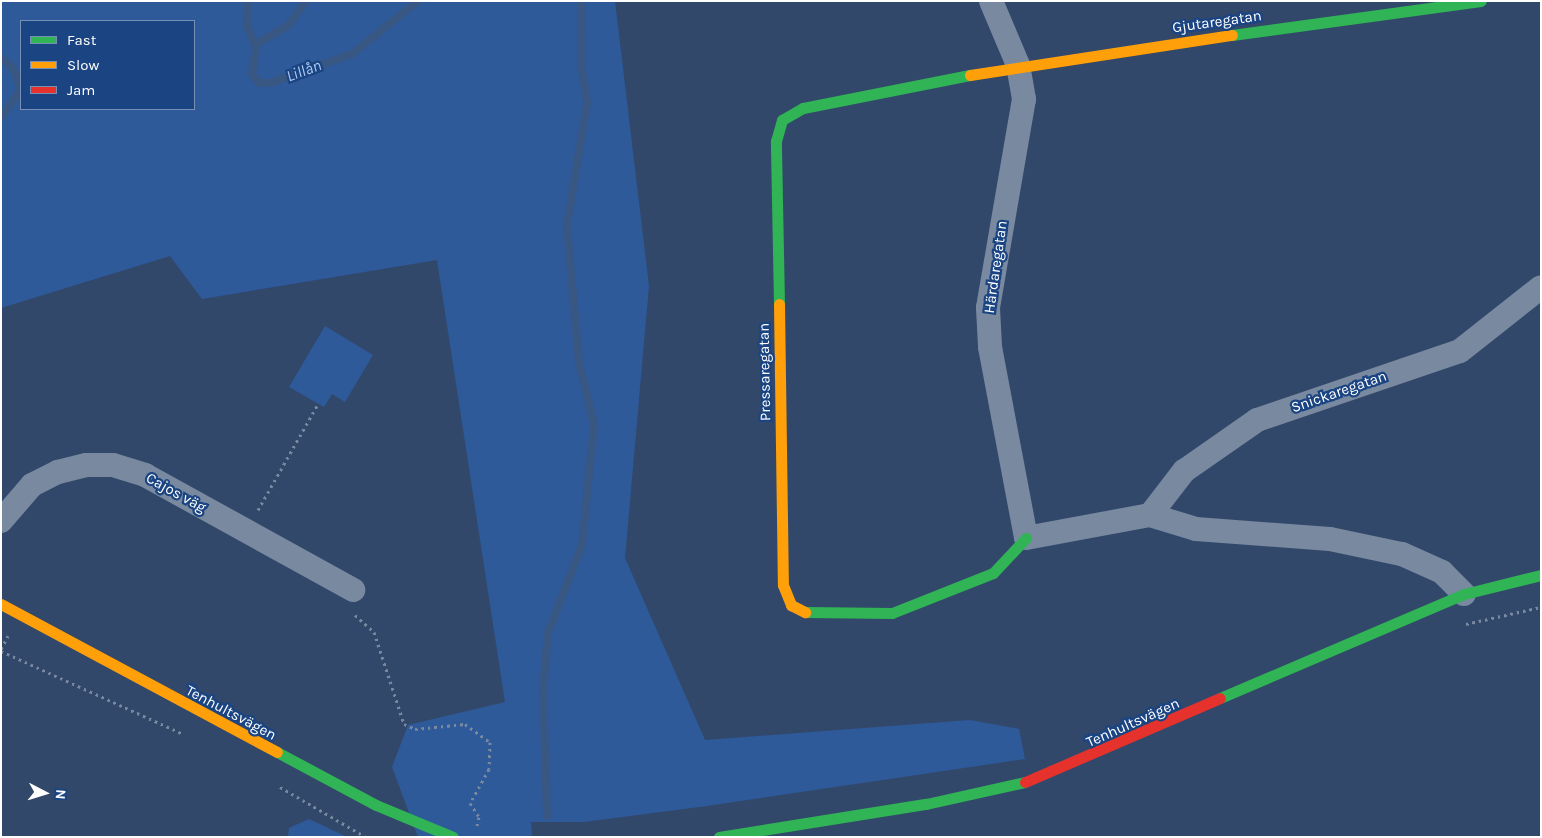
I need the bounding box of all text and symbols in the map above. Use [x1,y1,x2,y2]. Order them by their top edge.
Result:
street label: Gjutaregatan [1171,7,1263,37]
legend [20,20,195,110]
text: Fast [67,31,96,49]
text: Slow [67,56,99,74]
water label: Lillån [284,56,324,86]
text: Jam [67,81,95,99]
street label: Härdaregatan [981,219,1011,315]
street label: Pressaregatan [755,323,775,421]
street label: Snickaregatan [1289,367,1389,417]
street label: Cajos väg [143,469,209,517]
street label: Tenhultsvägen [183,682,279,744]
street label: Tenhultsvägen [1084,694,1182,752]
north arrow [20,768,70,818]
text: N [52,789,69,800]

